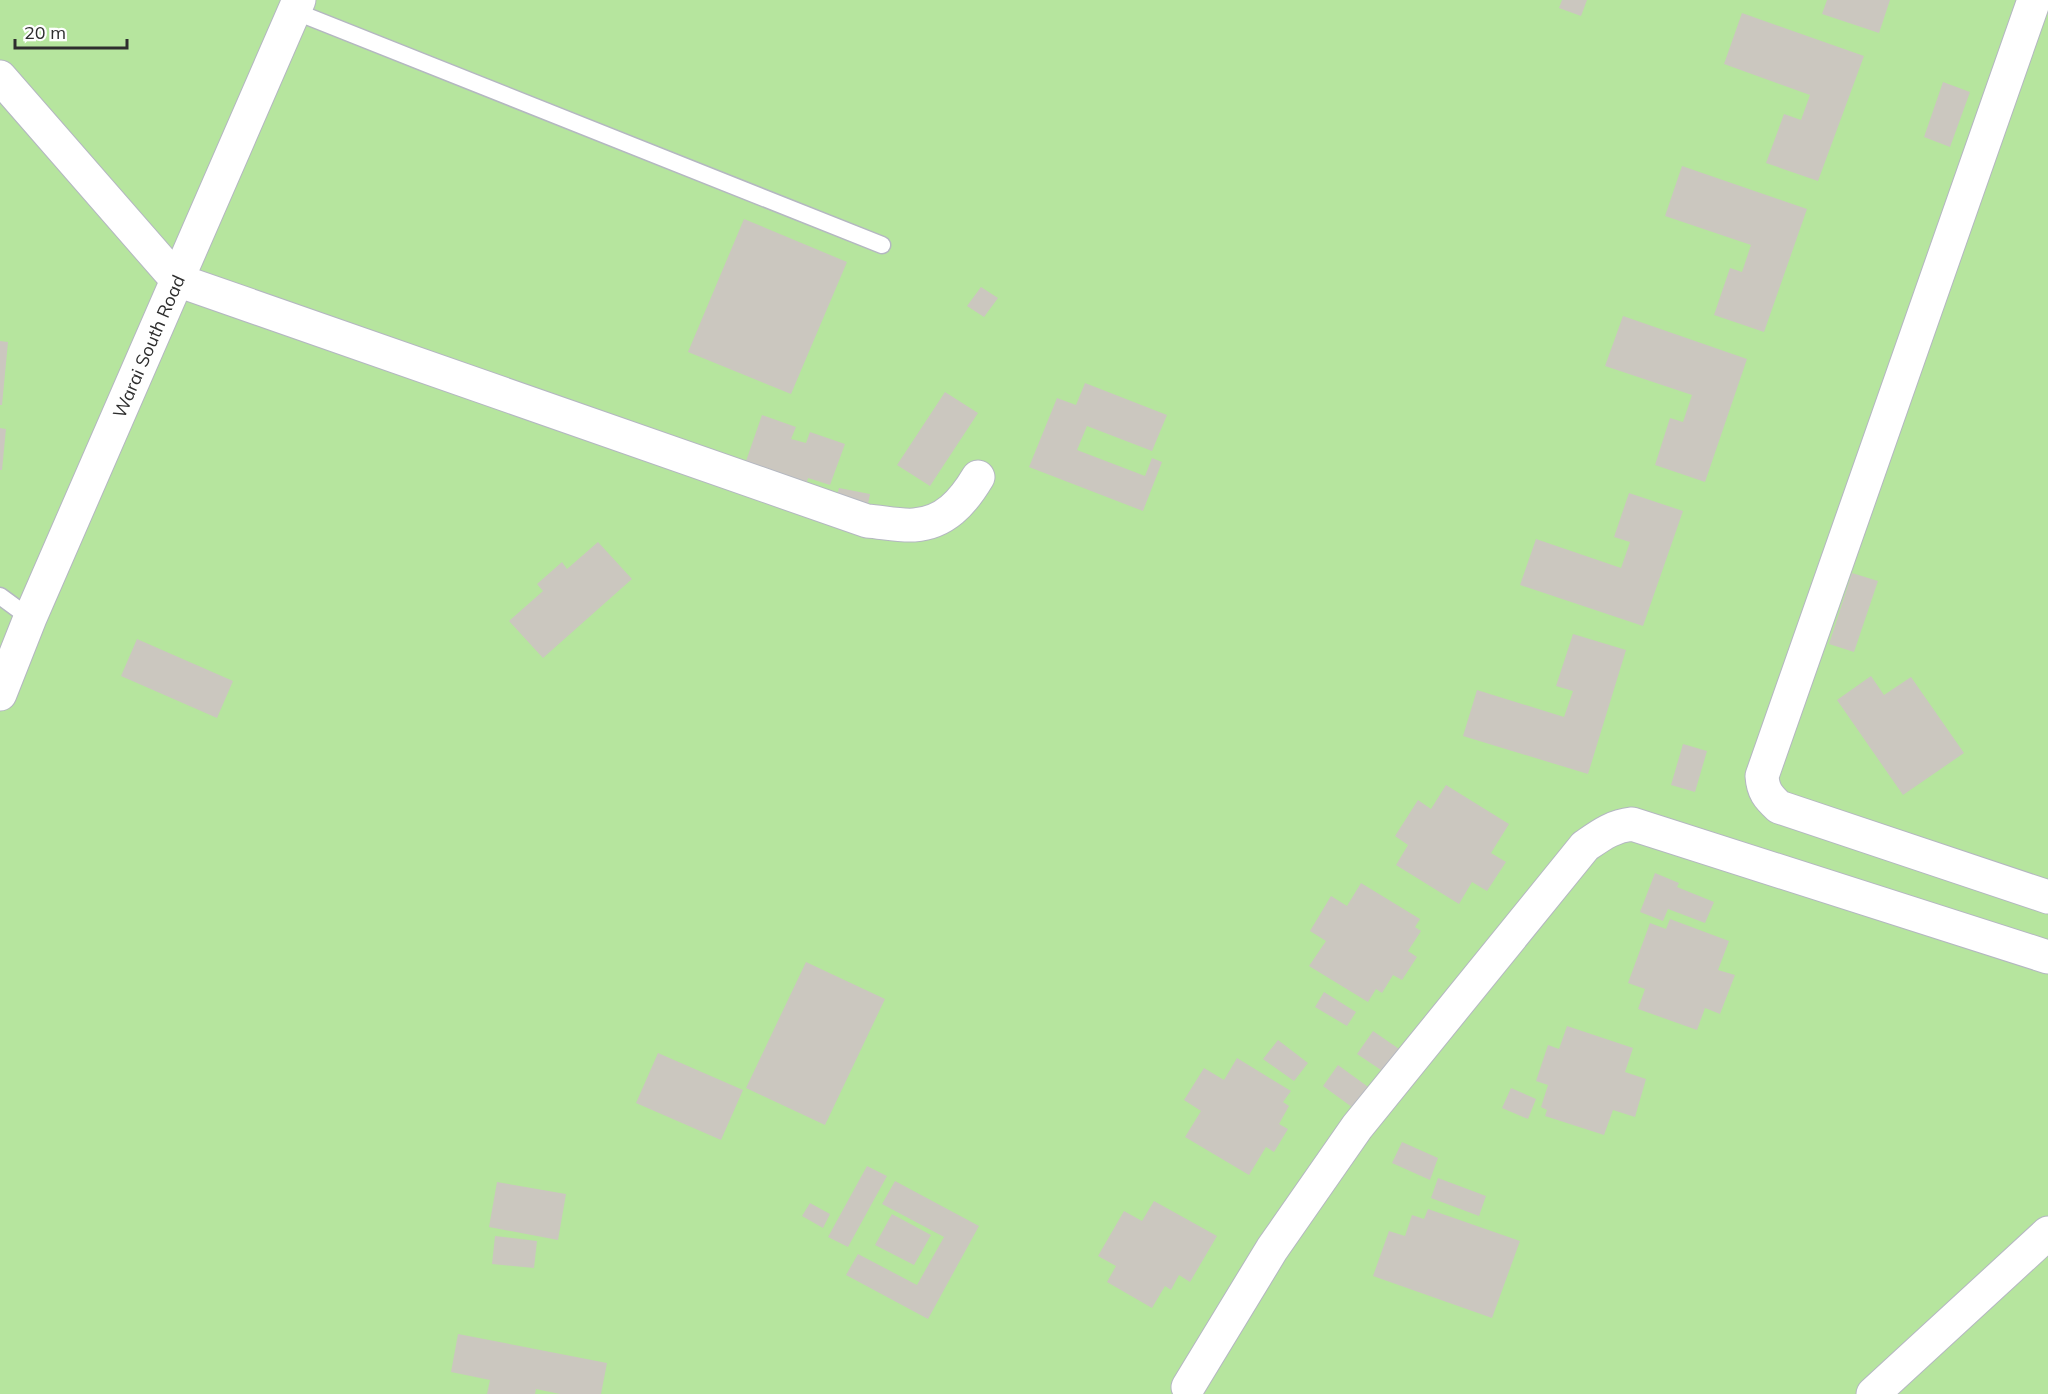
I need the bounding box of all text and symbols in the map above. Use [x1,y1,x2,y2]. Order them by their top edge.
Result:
scale bar [15,12,128,50]
text: 20 m [24,21,66,44]
street label: Warai South Road [107,271,189,421]

